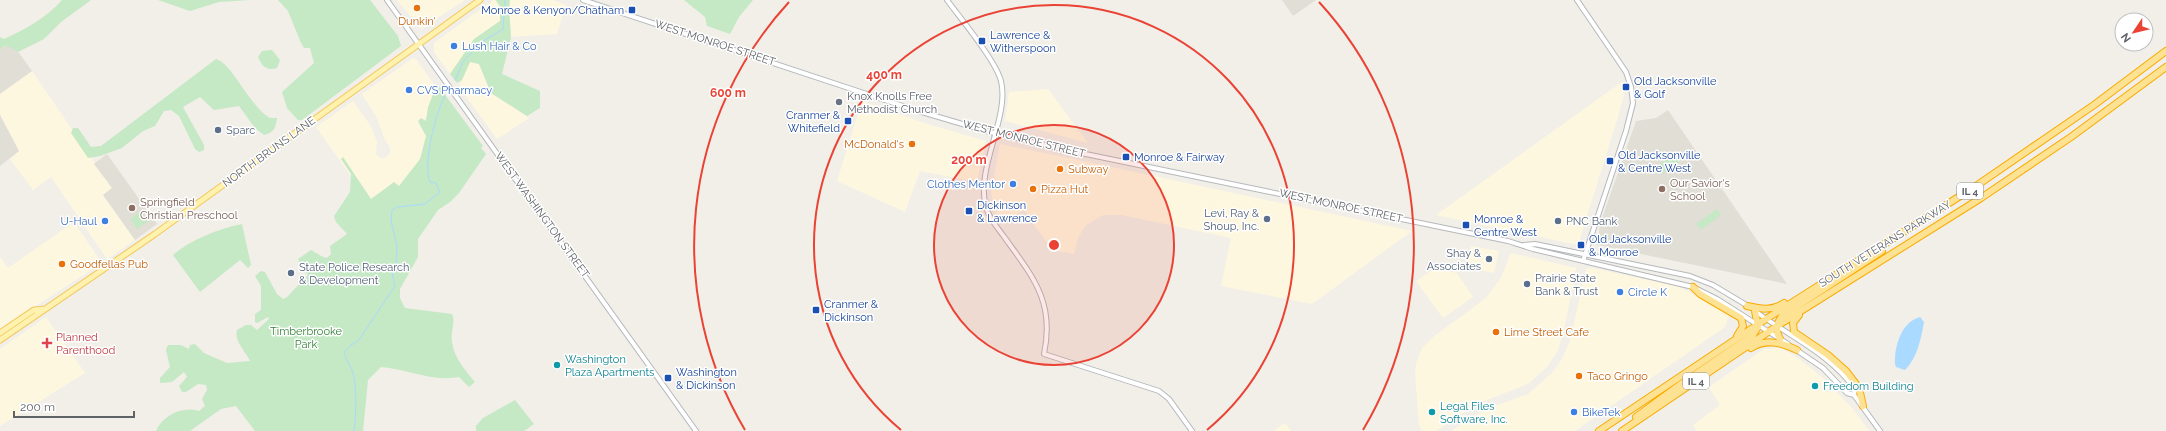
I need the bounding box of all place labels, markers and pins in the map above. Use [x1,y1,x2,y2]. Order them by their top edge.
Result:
marker: Dunkin' [412,3,422,13]
place label: Monroe & Kenyon/Chatham [481,4,624,17]
marker: Monroe & Kenyon/Chatham [627,5,637,15]
place label: Dunkin' [398,15,436,28]
place label: Lawrence & Witherspoon [990,29,1056,55]
marker: Lawrence & Witherspoon [977,36,987,46]
place label: Lush Hair & Co [462,40,537,53]
marker: Lush Hair & Co [449,41,459,51]
place label: Old Jacksonville & Golf [1634,75,1717,101]
marker: Old Jacksonville & Golf [1621,82,1631,92]
place label: CVS Pharmacy [417,84,492,97]
marker: CVS Pharmacy [404,85,414,95]
place label: Knox Knolls Free Methodist Church [847,90,937,116]
marker: Knox Knolls Free Methodist Church [834,97,844,107]
place label: Cranmer & Whitefield [786,109,841,135]
marker: Cranmer & Whitefield [843,116,853,126]
place label: Sparc [226,124,255,137]
marker: Sparc [213,125,223,135]
place label: McDonald's [844,138,904,151]
marker: McDonald's [907,139,917,149]
place label: Old Jacksonville & Centre West [1618,149,1701,175]
place label: Monroe & Fairway [1134,151,1225,164]
marker: Monroe & Fairway [1121,152,1131,162]
marker: Old Jacksonville & Centre West [1605,156,1615,166]
place label: Subway [1068,163,1108,176]
marker: Subway [1055,164,1065,174]
place label: Our Savior's School [1670,177,1730,203]
place label: Clothes Mentor [927,178,1005,191]
marker: Clothes Mentor [1008,179,1018,189]
place label: Pizza Hut [1041,183,1089,196]
marker: Pizza Hut [1028,184,1038,194]
marker: Our Savior's School [1657,184,1667,194]
place label: Springfield Christian Preschool [140,196,238,222]
place label: Dickinson & Lawrence [977,199,1038,225]
marker: Springfield Christian Preschool [127,203,137,213]
marker: Dickinson & Lawrence [964,206,974,216]
place label: Levi, Ray & Shoup, Inc. [1204,207,1260,233]
place label: Monroe & Centre West [1474,213,1537,239]
marker: Levi, Ray & Shoup, Inc. [1262,214,1272,224]
place label: U-Haul [60,215,97,228]
place label: PNC Bank [1566,215,1617,228]
marker: U-Haul [100,216,110,226]
marker: PNC Bank [1553,216,1563,226]
marker: Monroe & Centre West [1461,220,1471,230]
place label: Old Jacksonville & Monroe [1589,233,1672,259]
centre of rings [1047,238,1061,252]
marker: Old Jacksonville & Monroe [1576,240,1586,250]
place label: Shay & Associates [1427,247,1482,273]
marker: Shay & Associates [1484,254,1494,264]
place label: Goodfellas Pub [70,258,148,271]
marker: Goodfellas Pub [57,259,67,269]
place label: State Police Research & Development [299,261,409,287]
marker: State Police Research & Development [286,268,296,278]
place label: Prairie State Bank & Trust [1535,272,1599,298]
marker: Prairie State Bank & Trust [1522,279,1532,289]
place label: Circle K [1628,286,1668,299]
marker: Circle K [1615,287,1625,297]
place label: Cranmer & Dickinson [824,298,879,324]
marker: Cranmer & Dickinson [811,305,821,315]
place label: Lime Street Cafe [1504,326,1589,339]
marker: Lime Street Cafe [1491,327,1501,337]
place label: Planned Parenthood [56,331,115,357]
marker: Planned Parenthood [41,337,53,349]
place label: Washington Plaza Apartments [565,353,654,379]
marker: Washington Plaza Apartments [552,360,562,370]
place label: Washington & Dickinson [676,366,737,392]
place label: Taco Gringo [1587,370,1648,383]
marker: Taco Gringo [1574,371,1584,381]
marker: Washington & Dickinson [663,373,673,383]
place label: Freedom Building [1823,380,1914,393]
marker: Freedom Building [1810,381,1820,391]
place label: Legal Files Software, Inc. [1440,400,1508,426]
place label: BikeTek [1582,406,1620,419]
marker: Legal Files Software, Inc. [1427,407,1437,417]
marker: BikeTek [1569,407,1579,417]

